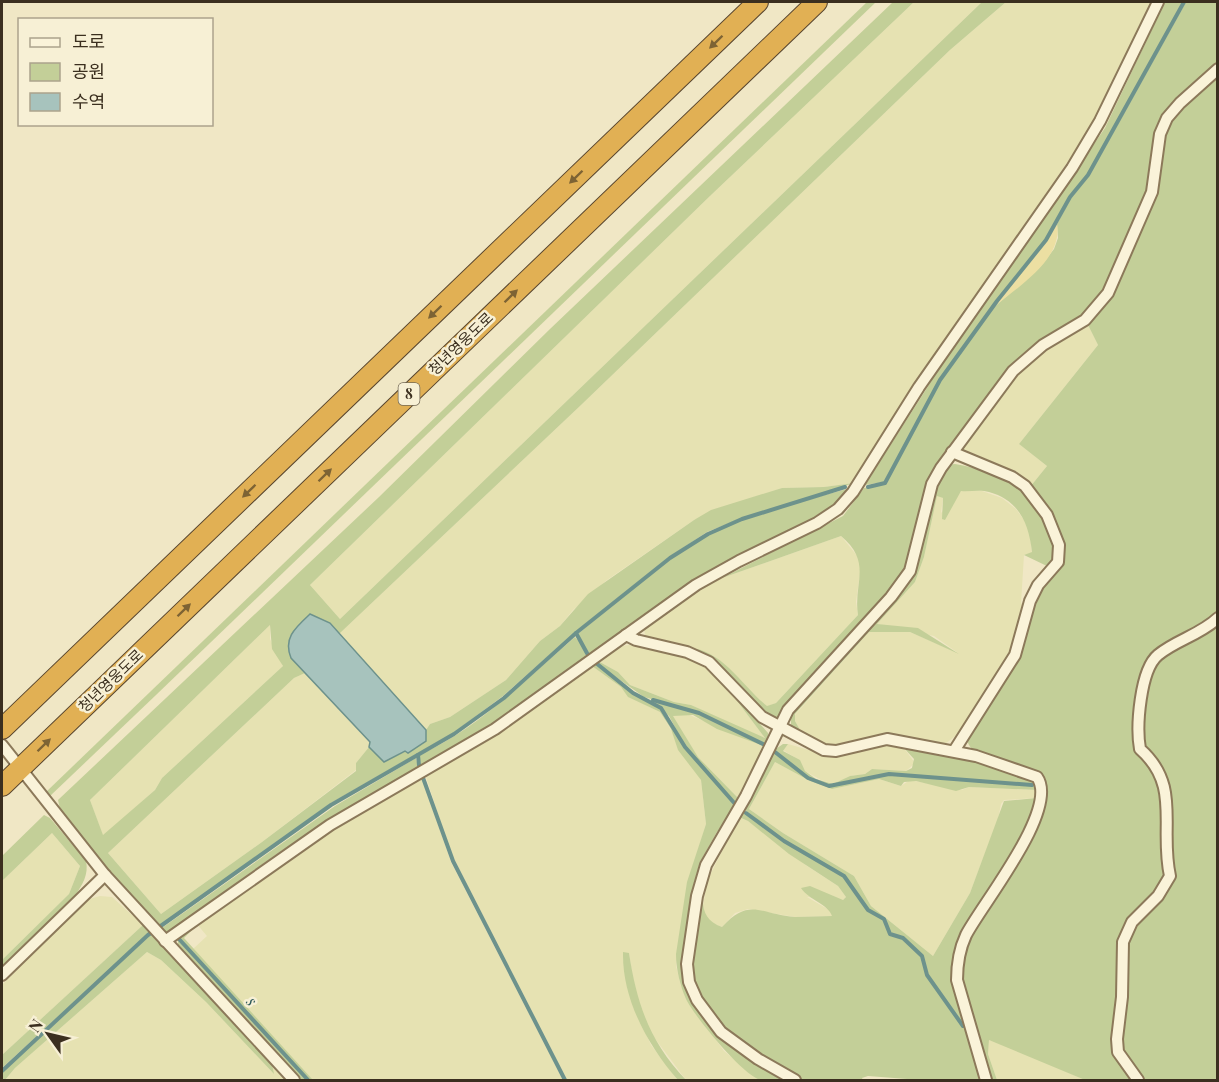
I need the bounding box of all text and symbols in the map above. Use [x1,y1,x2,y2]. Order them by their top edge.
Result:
legend [18,18,213,126]
text: 도로 [72,29,105,53]
one-way arrow [709,35,724,49]
text: 공원 [72,59,105,83]
text: 수역 [72,89,105,113]
one-way arrow [569,170,583,184]
one-way arrow [503,290,517,304]
one-way arrow [428,305,442,319]
street label: 청년영웅도로 [424,307,497,379]
road number: 8 [398,383,420,405]
one-way arrow [317,468,332,482]
one-way arrow [243,484,257,498]
one-way arrow [177,604,191,618]
street label: 청년영웅도로 [74,644,147,716]
one-way arrow [36,739,50,753]
water label: s [242,991,262,1010]
north arrow [18,1004,78,1064]
text: N [23,1014,47,1036]

